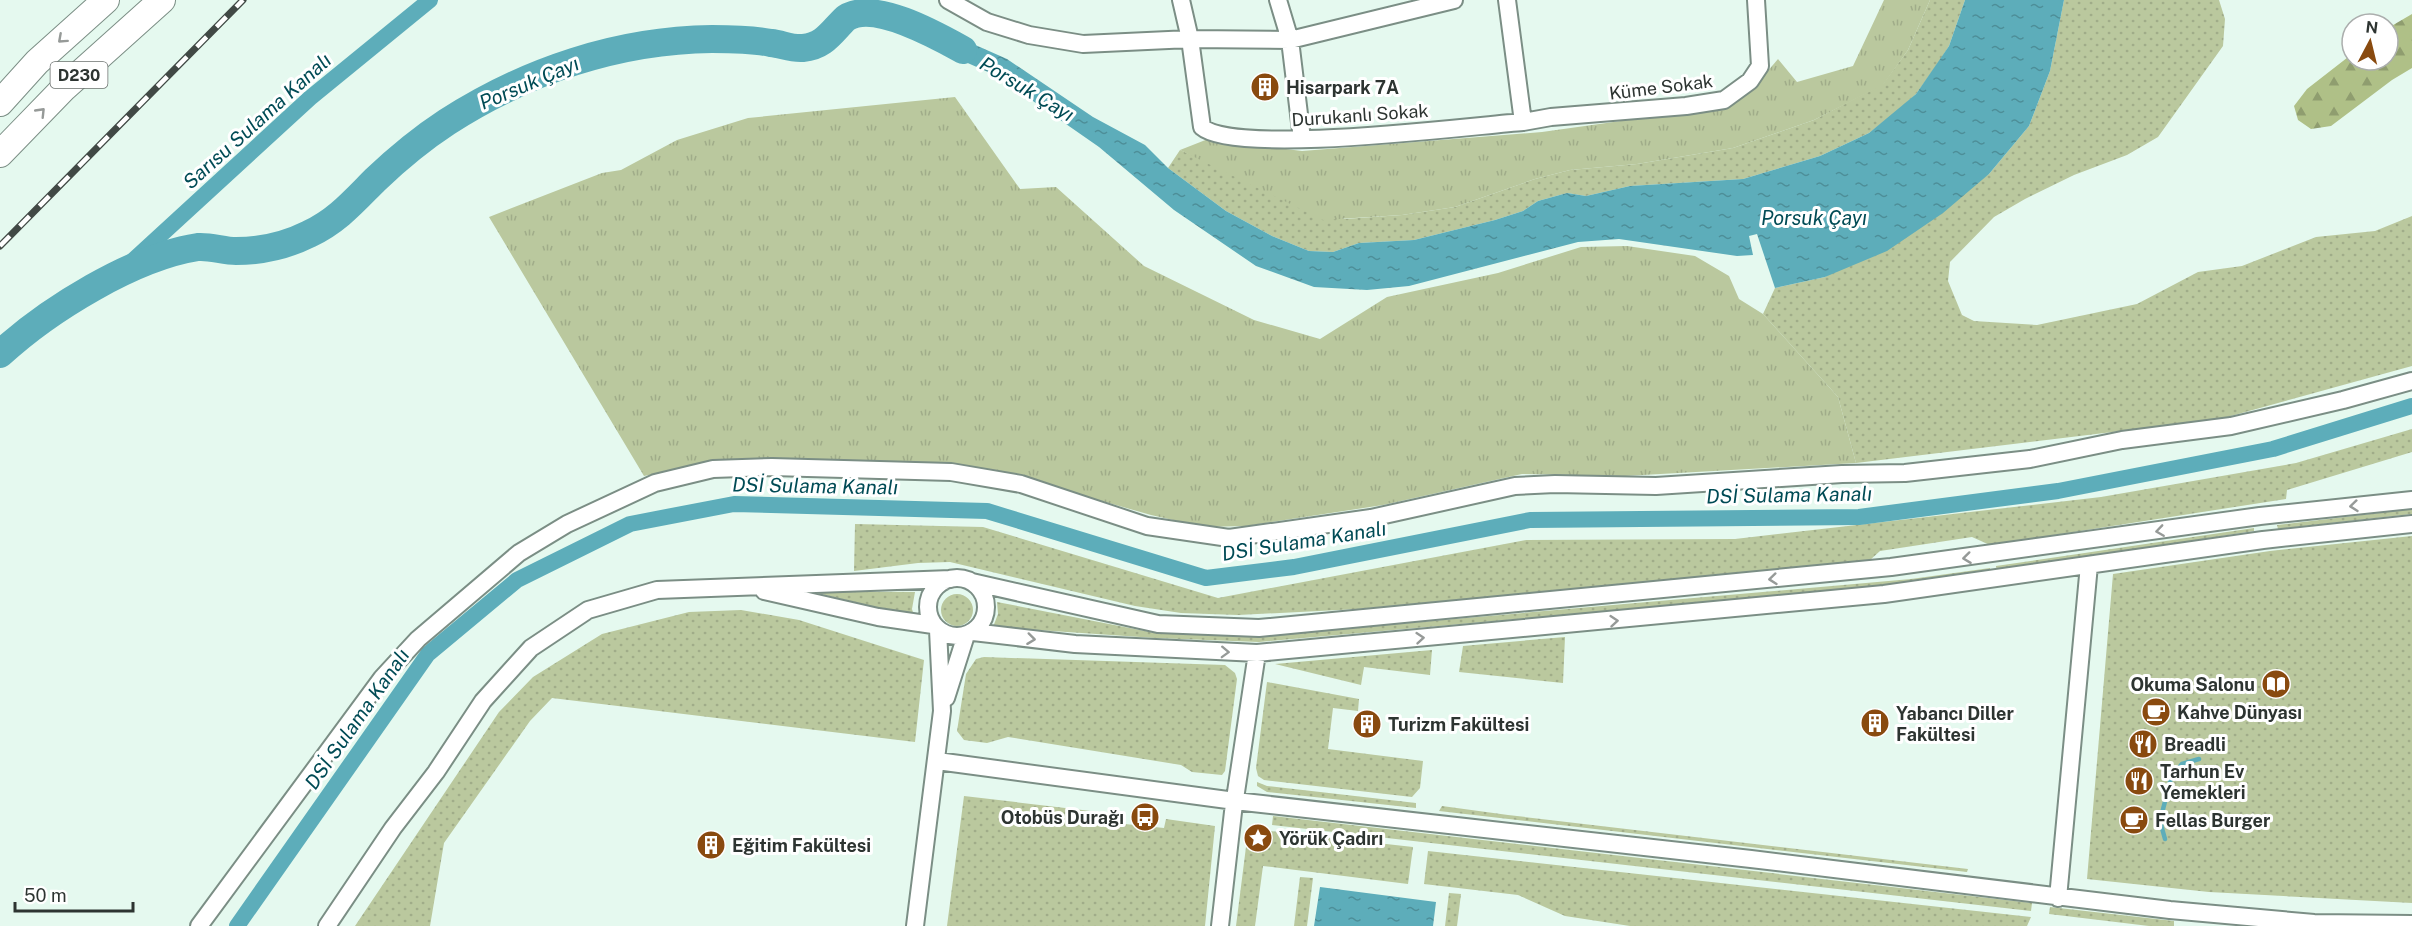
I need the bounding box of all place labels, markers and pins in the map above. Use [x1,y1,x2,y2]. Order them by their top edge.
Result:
building icon: Hisarpark 7A [1249,71,1281,103]
place label: Hisarpark 7A [1286,77,1399,98]
library icon: Okuma Salonu [2260,668,2292,700]
place label: Okuma Salonu [2131,674,2255,695]
cafe icon: Kahve Dünyası [2140,696,2172,728]
place label: Kahve Dünyası [2177,702,2302,723]
place label: Yabancı Diller Fakültesi [1896,703,2014,745]
building icon: Yabancı Diller Fakültesi [1859,707,1891,739]
building icon: Turizm Fakültesi [1351,708,1383,740]
place label: Turizm Fakültesi [1388,714,1529,735]
restaurant icon: Breadli [2127,728,2159,760]
place label: Breadli [2164,734,2226,755]
place label: Tarhun Ev Yemekleri [2160,761,2246,803]
restaurant icon: Tarhun Ev Yemekleri [2123,765,2155,797]
bus stop icon: Otobüs Durağı [1129,801,1161,833]
cafe icon: Fellas Burger [2118,804,2150,836]
place label: Otobüs Durağı [1001,807,1124,828]
place label: Fellas Burger [2155,810,2271,831]
place icon: Yörük Çadırı [1242,822,1274,854]
place label: Yörük Çadırı [1279,828,1383,849]
building icon: Eğitim Fakültesi [695,829,727,861]
place label: Eğitim Fakültesi [732,835,871,856]

